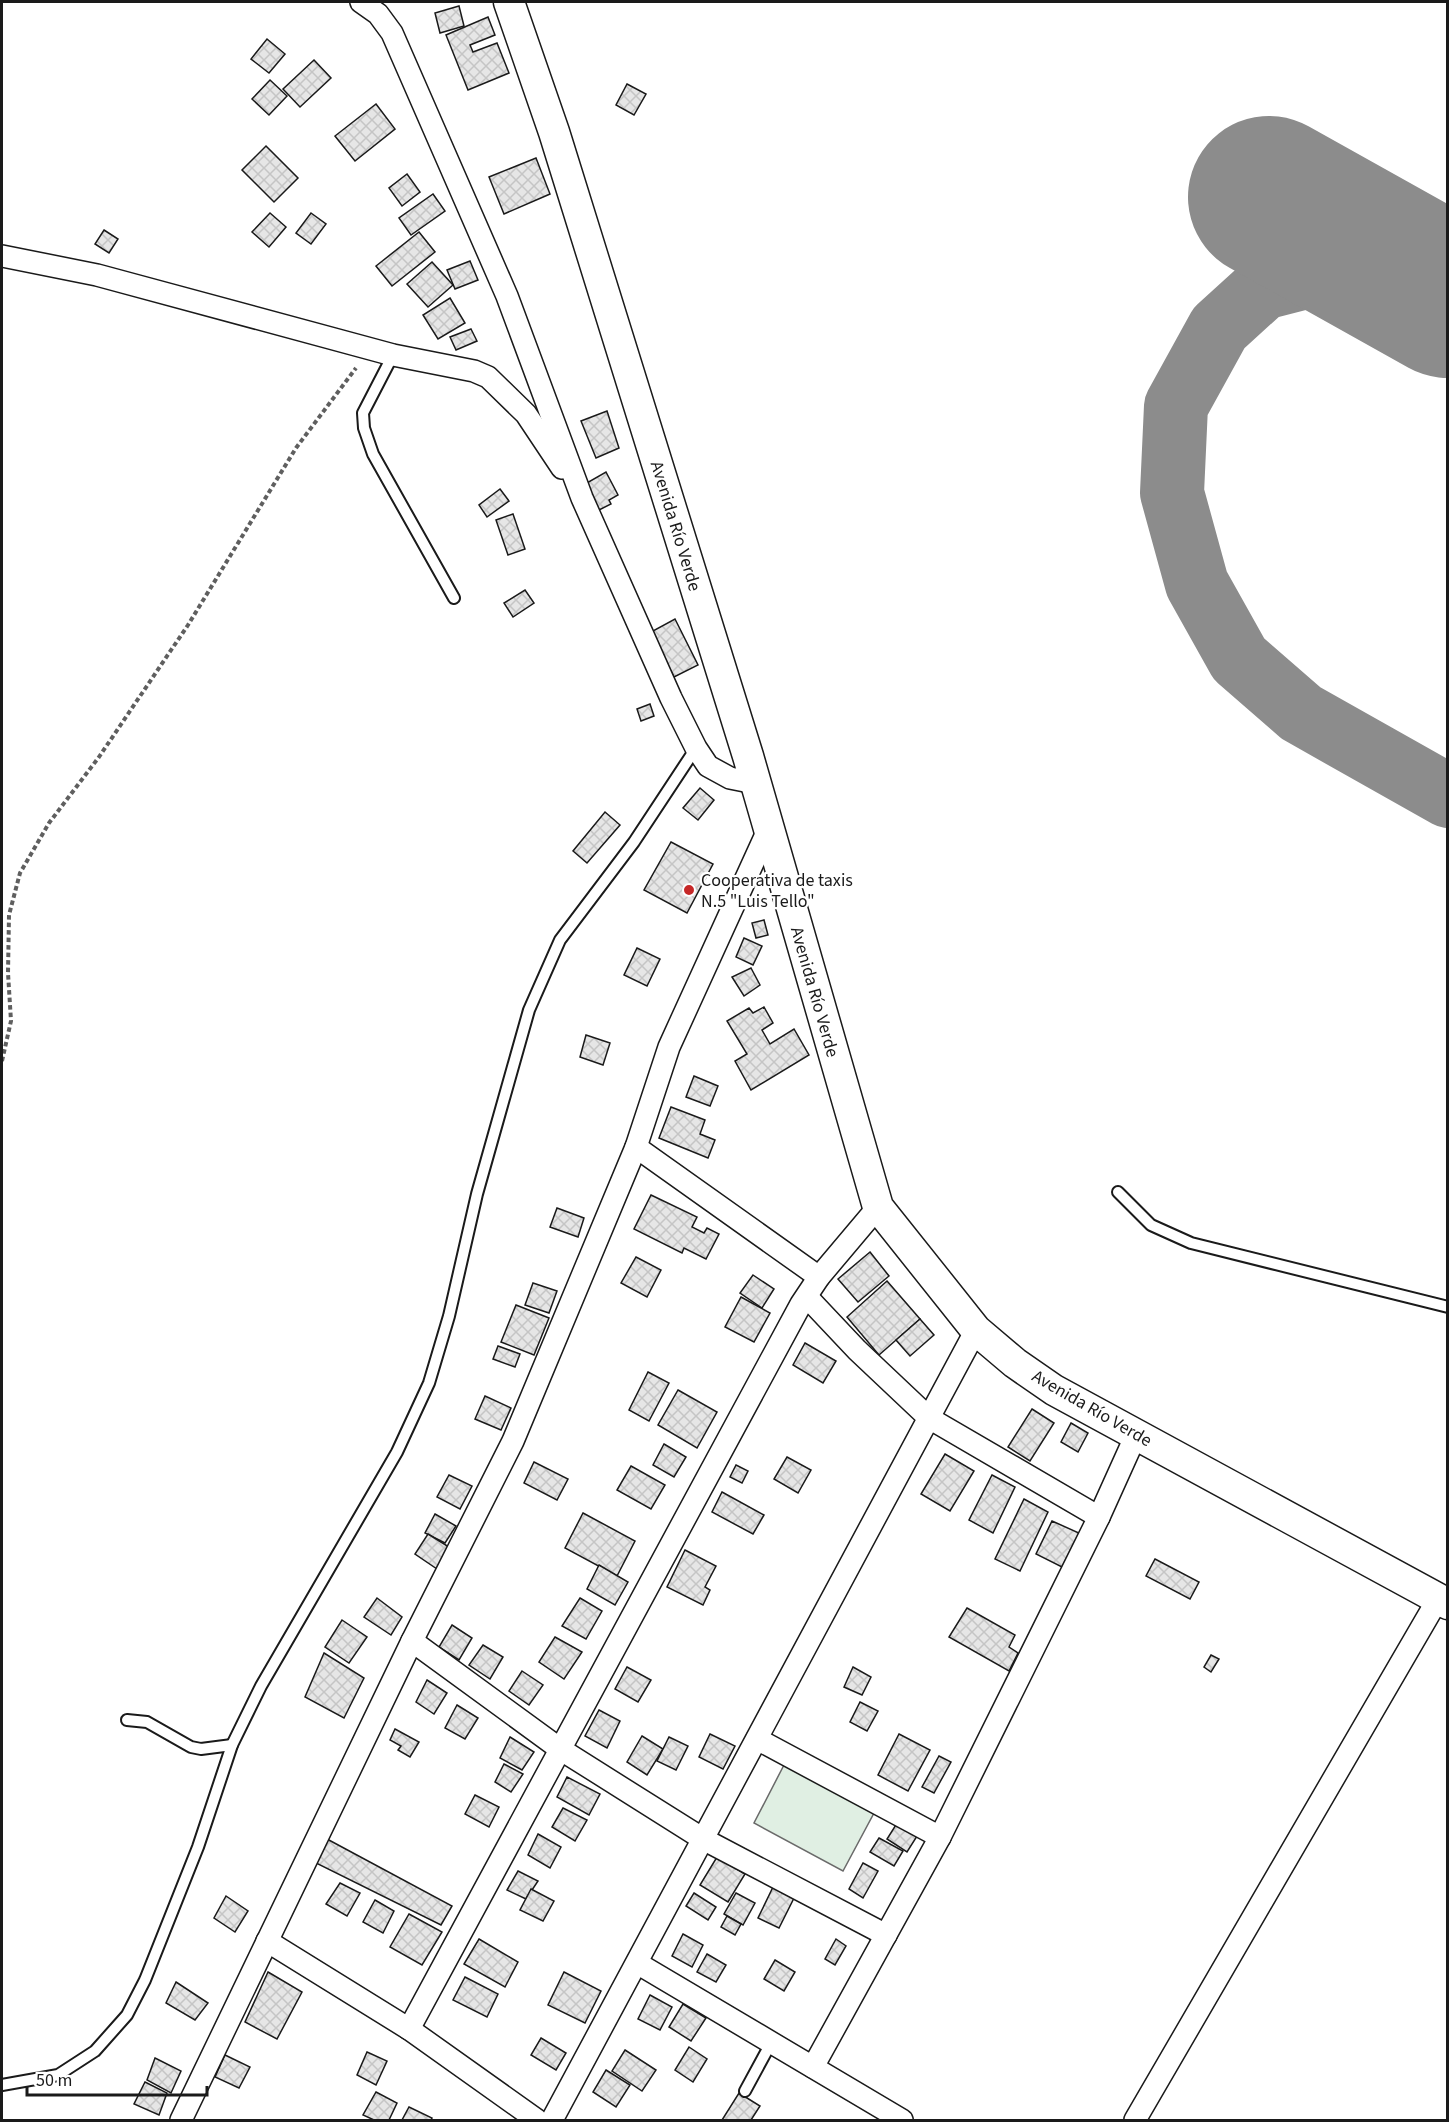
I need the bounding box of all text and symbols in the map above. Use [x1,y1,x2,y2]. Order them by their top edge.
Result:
street label: Avenida Río Verde [644,458,707,594]
place label: Cooperativa de taxis N.5 "Luis Tello" [701,868,853,914]
marker: Cooperativa de taxis N.5 "Luis Tello" [682,883,696,897]
street label: Avenida Río Verde [784,924,845,1060]
street label: Avenida Río Verde [1027,1364,1156,1453]
scale bar [27,2059,207,2097]
text: 50 m [36,2068,72,2093]

